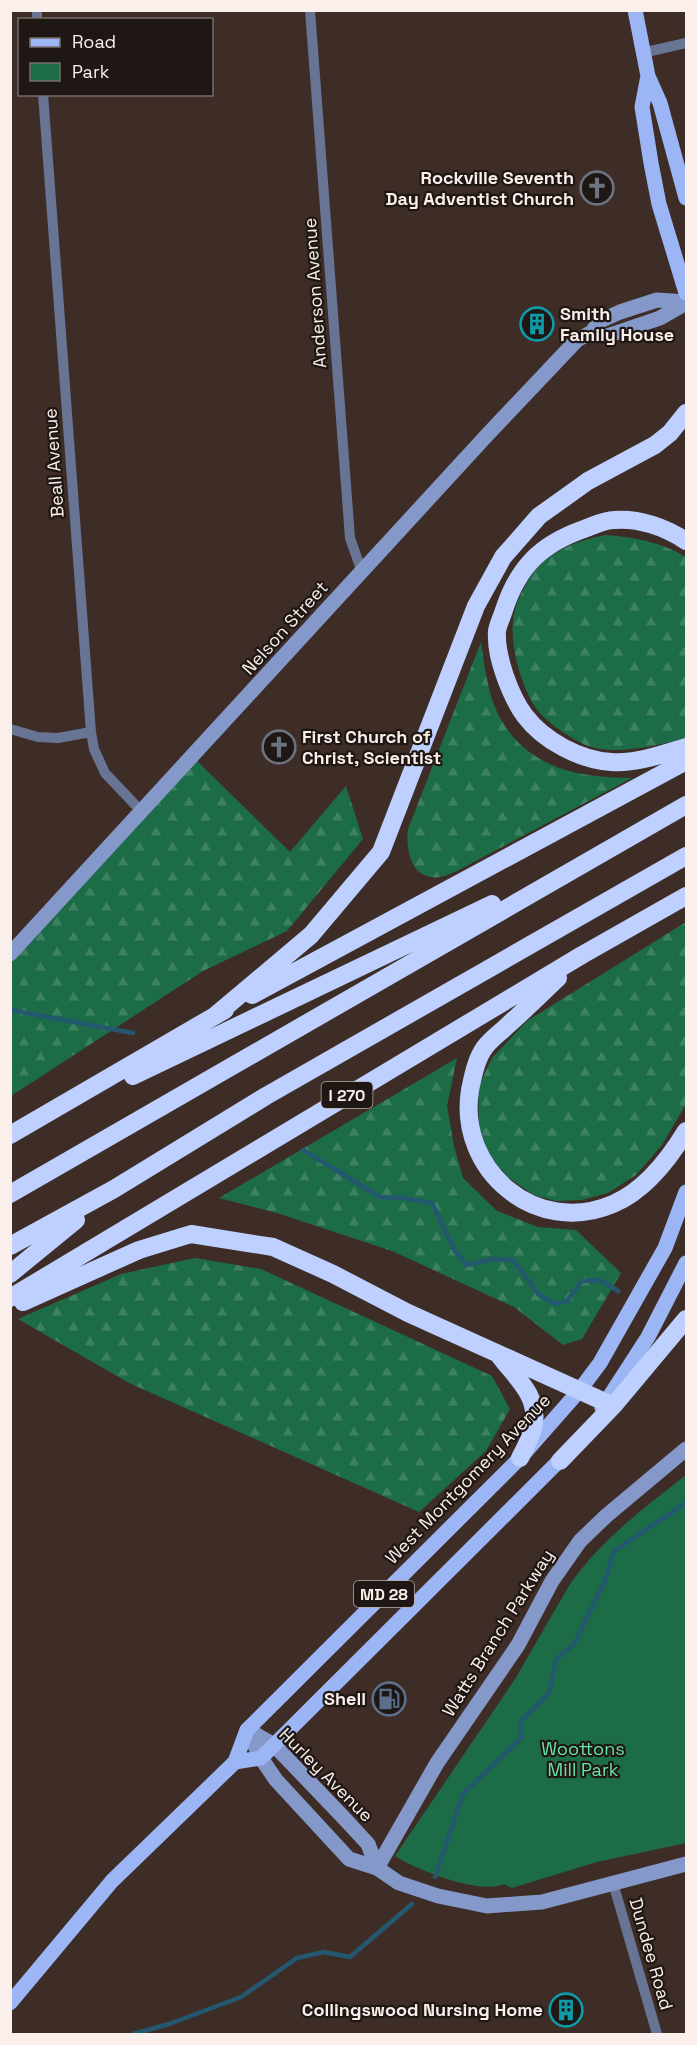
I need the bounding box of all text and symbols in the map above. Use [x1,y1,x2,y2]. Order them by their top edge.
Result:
legend [18,18,213,96]
text: Road [72,30,116,53]
text: Park [72,60,110,83]
place label: Rockville Seventh Day Adventist Church [386,166,574,210]
church icon: Rockville Seventh Day Adventist Church [579,170,615,206]
street label: Anderson Avenue [298,217,331,369]
place label: Smith Family House [560,302,674,346]
building icon: Smith Family House [519,306,555,342]
street label: Beall Avenue [38,408,69,519]
street label: Nelson Street [237,576,333,679]
place label: First Church of Christ, Scientist [302,725,441,769]
church icon: First Church of Christ, Scientist [261,729,297,765]
road number: I 270 [322,1082,372,1108]
street label: West Montgomery Avenue [380,1389,555,1569]
street label: Watts Branch Parkway [437,1545,559,1721]
road number: MD 28 [354,1581,414,1607]
fuel station icon: Shell [371,1681,407,1717]
place label: Shell [324,1687,366,1710]
street label: Hurley Avenue [275,1723,378,1826]
park label: Woottons Mill Park [541,1737,625,1781]
street label: Dundee Road [624,1895,678,2013]
building icon: Collingswood Nursing Home [548,1992,584,2028]
place label: Collingswood Nursing Home [302,1998,543,2021]

